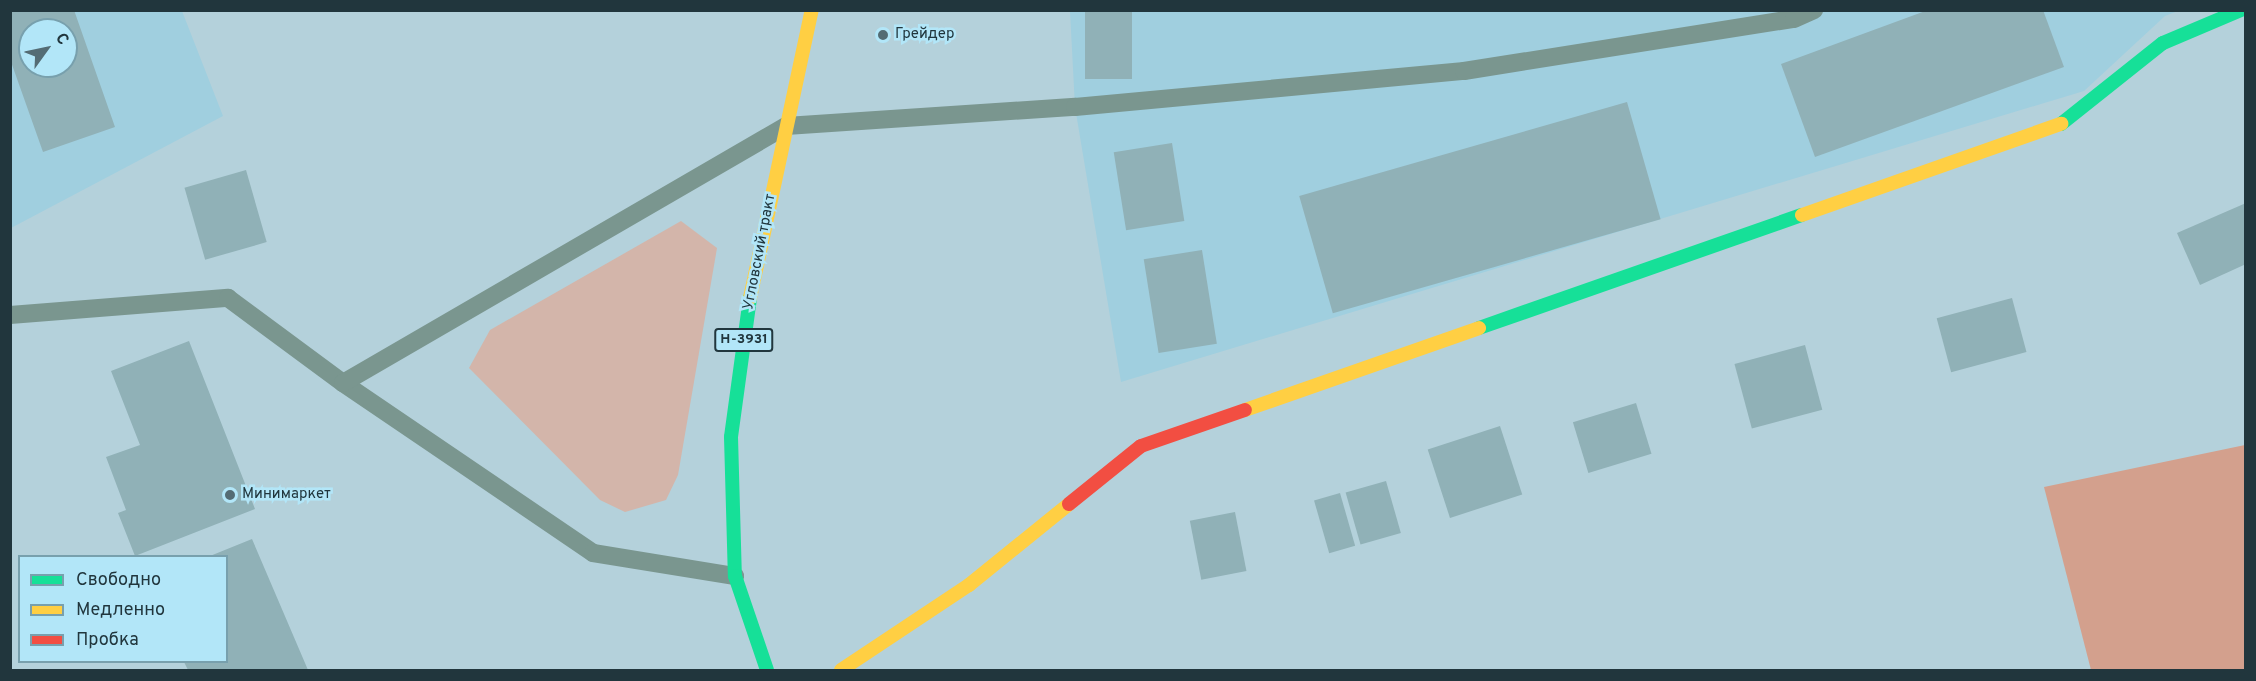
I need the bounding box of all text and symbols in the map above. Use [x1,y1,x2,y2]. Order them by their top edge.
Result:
north arrow [18,18,78,78]
place label: Грейдер [895,26,954,44]
marker: Грейдер [876,28,890,42]
text: С [50,30,73,49]
street label: Угловский тракт [740,193,780,311]
road number: Н-3931 [714,329,774,351]
place label: Минимаркет [242,486,331,504]
marker: Минимаркет [223,488,237,502]
legend [18,555,228,663]
text: Свободно [76,569,161,592]
text: Медленно [76,599,165,622]
text: Пробка [76,629,139,652]

